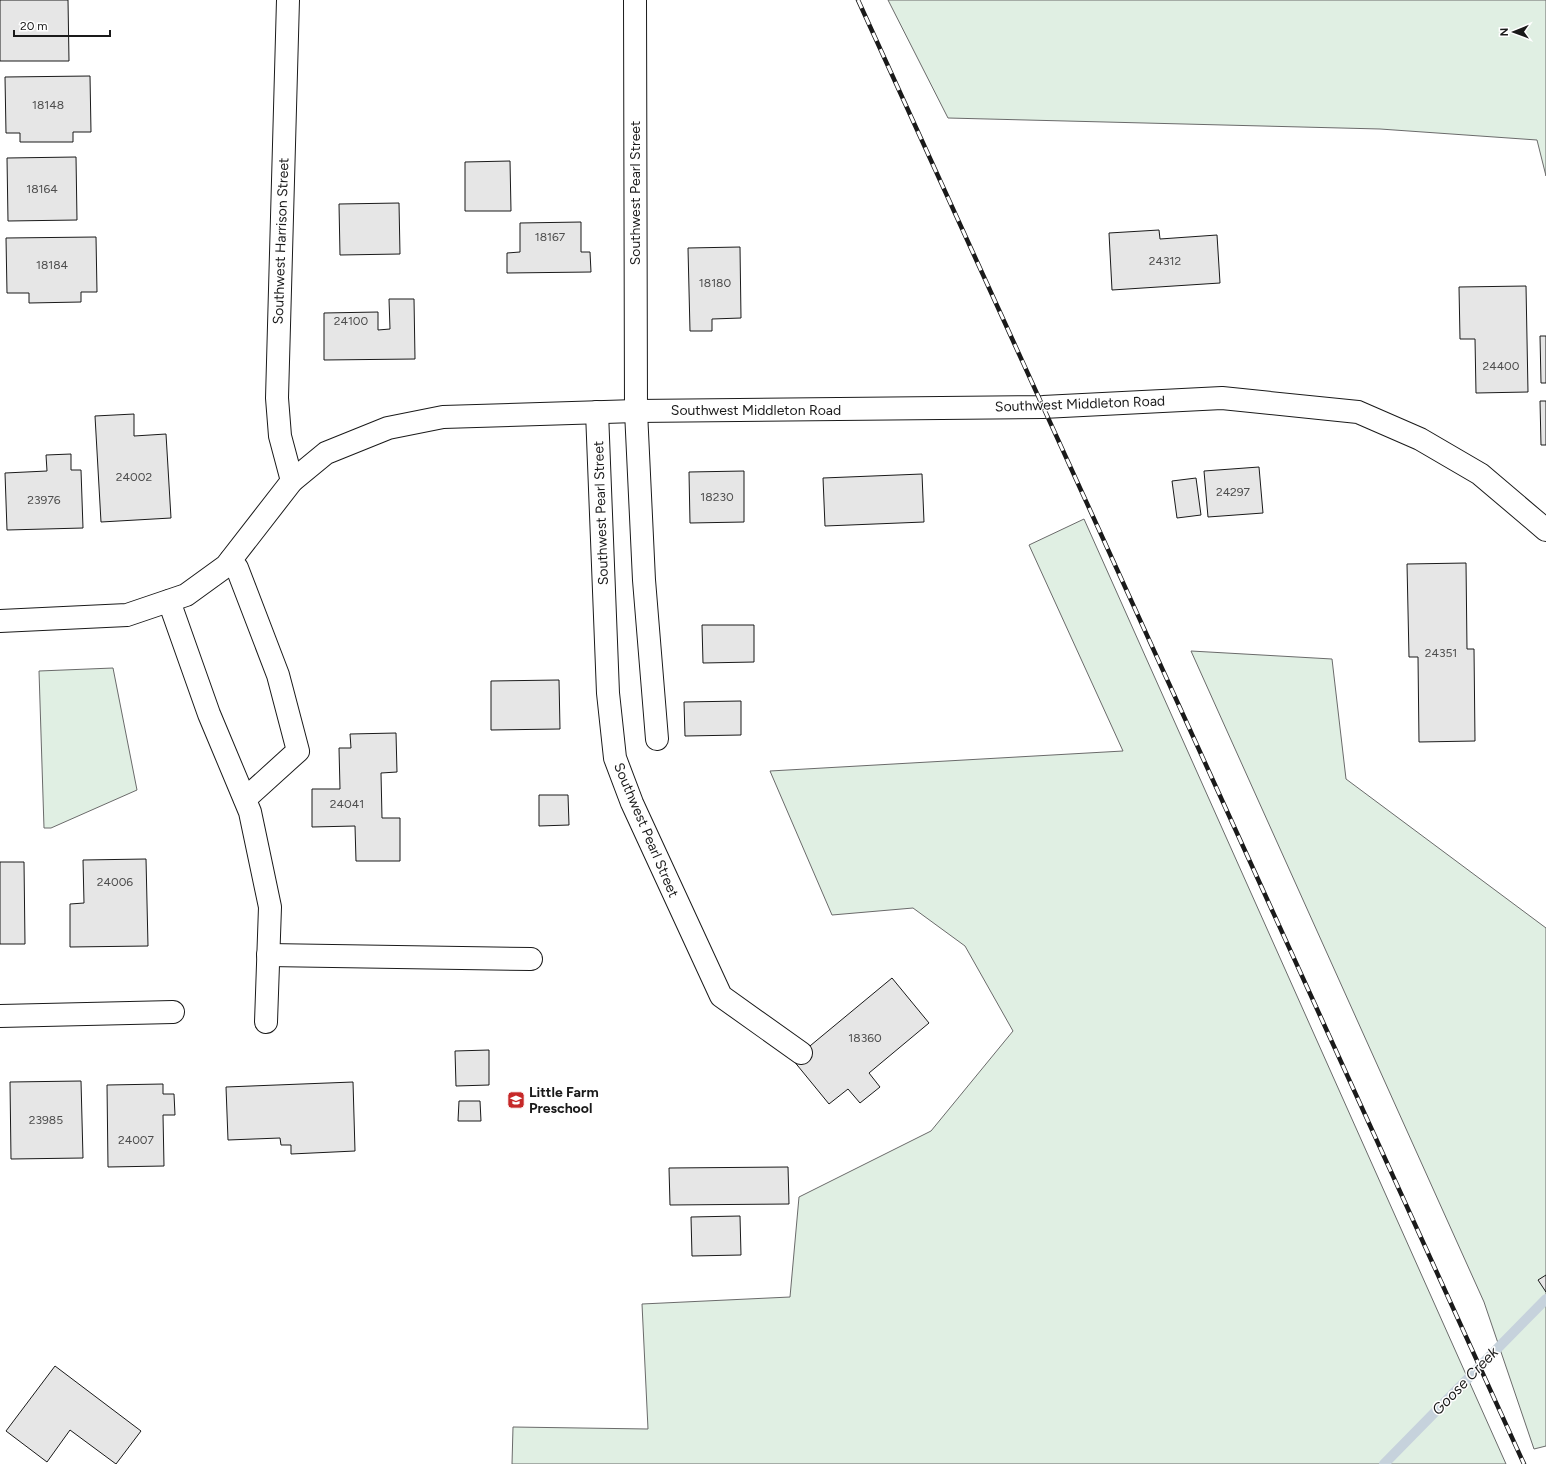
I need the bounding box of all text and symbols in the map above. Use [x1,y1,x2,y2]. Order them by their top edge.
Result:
scale bar [14,12,110,38]
north arrow [1494,12,1534,52]
text: 20 m [20,19,48,33]
text: N [1498,28,1511,37]
house number: 18148 [32,98,64,112]
street label: Southwest Pearl Street [627,121,644,265]
street label: Southwest Harrison Street [270,157,292,325]
house number: 18164 [26,182,58,196]
house number: 18167 [535,230,566,244]
house number: 24312 [1149,254,1181,268]
house number: 18184 [36,258,69,272]
house number: 18180 [699,276,731,290]
house number: 24100 [334,314,369,328]
house number: 24400 [1483,359,1520,373]
street label: Southwest Middleton Road [995,393,1165,415]
street label: Southwest Middleton Road [671,402,841,419]
street label: Southwest Pearl Street [590,441,612,585]
house number: 24002 [116,470,152,484]
house number: 24297 [1216,485,1251,499]
house number: 18230 [700,490,734,504]
house number: 23976 [27,493,61,507]
house number: 24351 [1425,646,1457,660]
street label: Southwest Pearl Street [610,760,682,900]
house number: 24041 [330,797,364,811]
house number: 24006 [97,875,133,889]
house number: 18360 [848,1031,882,1045]
place label: Little Farm Preschool [529,1084,599,1117]
school or university icon: Little Farm Preschool [506,1090,526,1110]
house number: 23985 [29,1113,63,1127]
house number: 24007 [118,1133,155,1147]
water label: Goose Creek [1428,1343,1502,1419]

